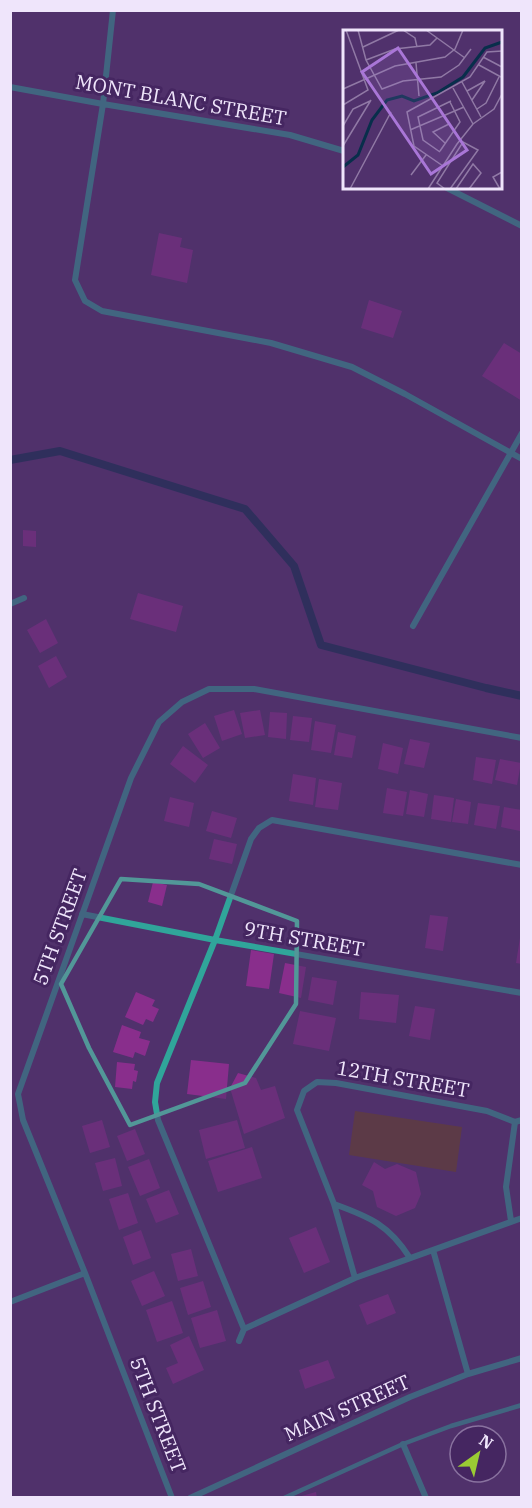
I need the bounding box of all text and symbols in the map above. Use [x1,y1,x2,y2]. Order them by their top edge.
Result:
inset map [343,30,502,189]
street label: MONT BLANC STREET [73,68,289,131]
street label: 5TH STREET [26,865,93,989]
street label: 9TH STREET [242,915,367,962]
street label: 12TH STREET [335,1054,471,1103]
street label: 5TH STREET [124,1353,193,1477]
street label: MAIN STREET [280,1368,414,1447]
north arrow [448,1424,508,1484]
text: N [476,1430,497,1453]

